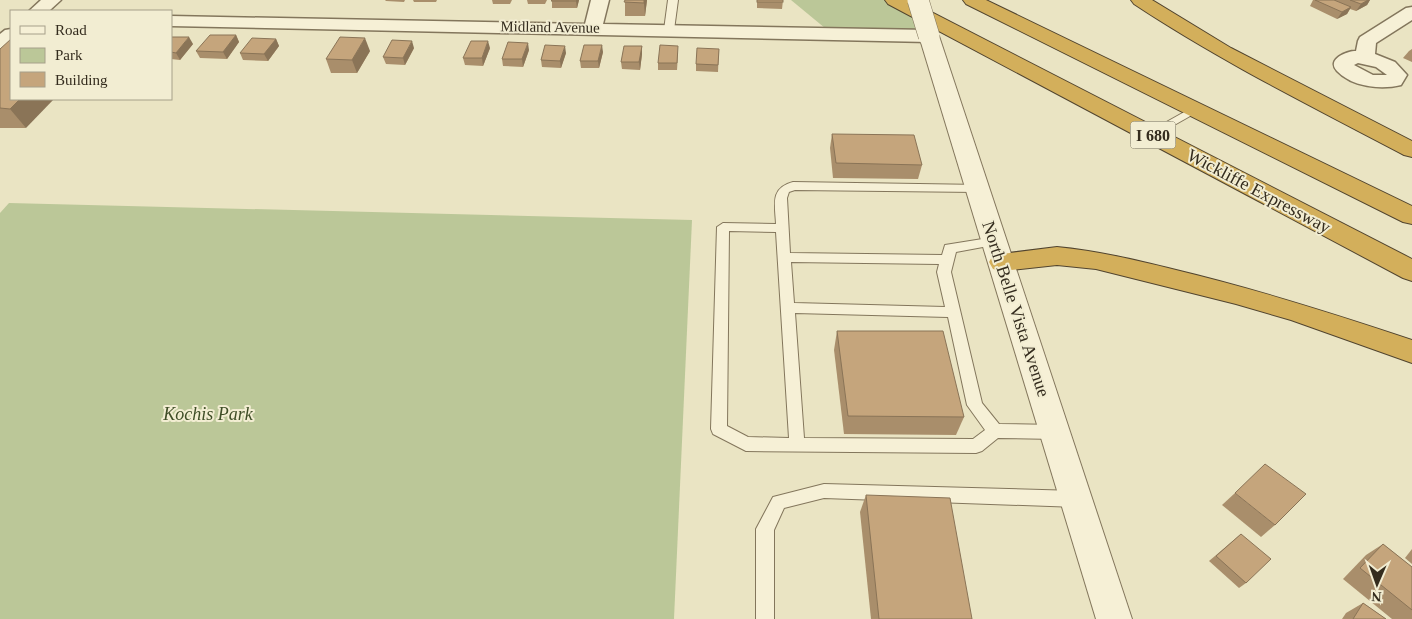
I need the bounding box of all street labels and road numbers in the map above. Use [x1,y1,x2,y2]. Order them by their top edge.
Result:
street label: Midland Avenue [500,18,600,36]
road number: I 680 [1130,122,1176,148]
street label: Wickliffe Expressway [1184,145,1334,237]
street label: North Belle Vista Avenue [978,219,1054,399]

